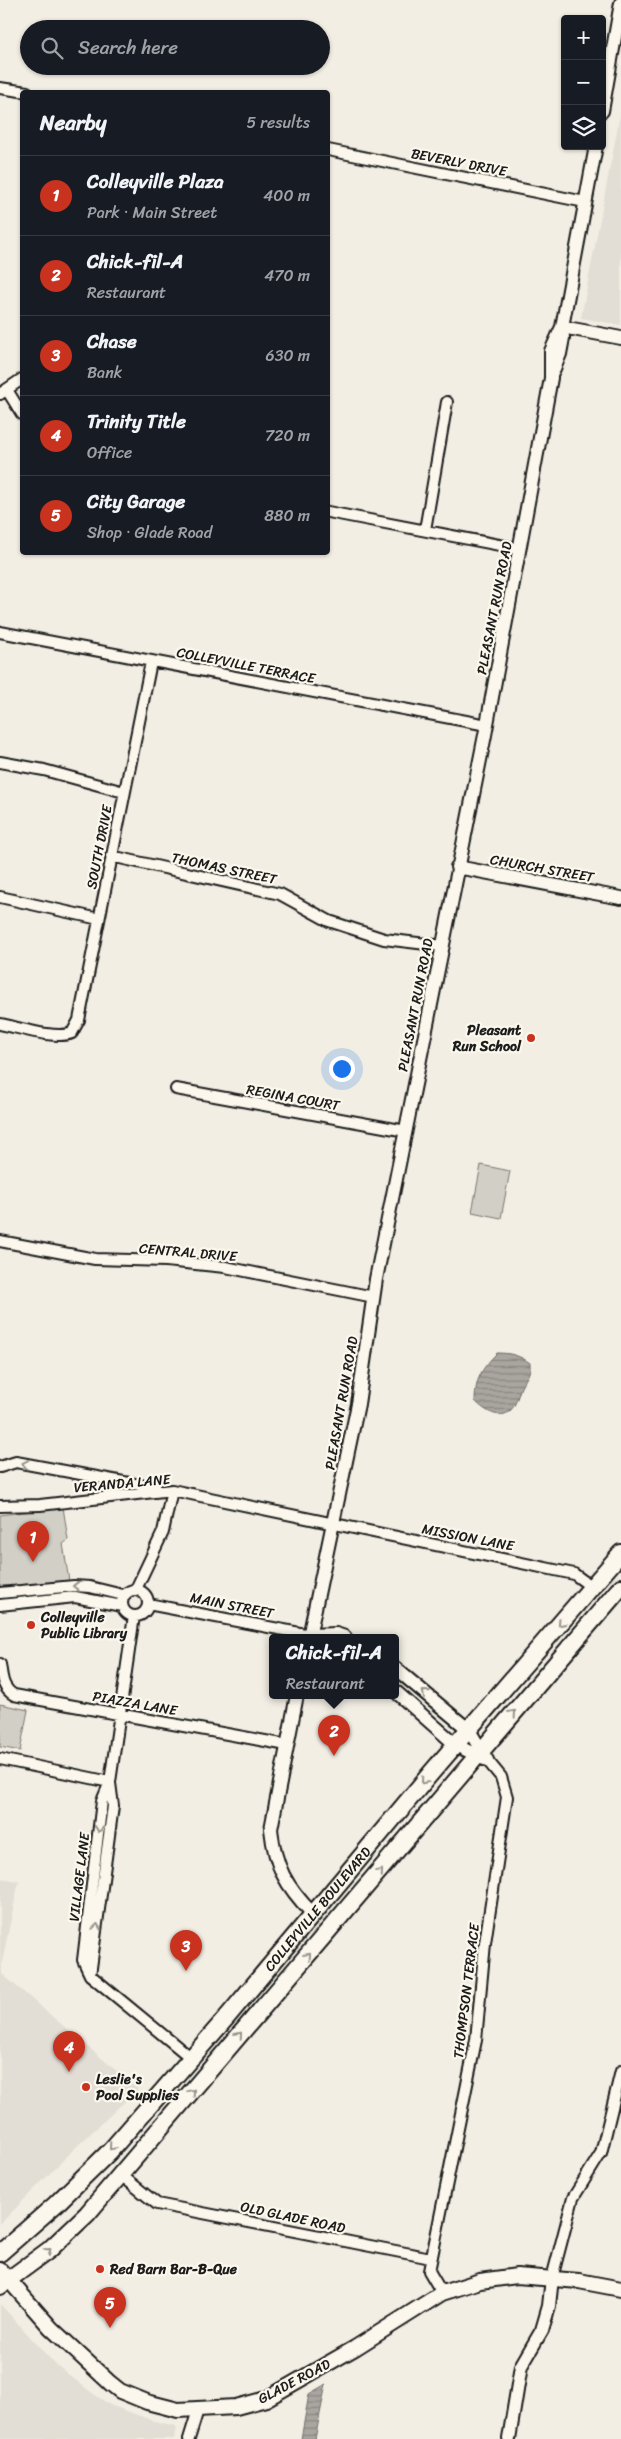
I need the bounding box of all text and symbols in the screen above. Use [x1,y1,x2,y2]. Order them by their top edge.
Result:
map controls [561,15,606,150]
button: + [561,15,606,60]
search box [20,20,330,75]
text: Search here [78,31,178,64]
icon: search [38,34,66,62]
button: − [561,60,606,105]
text: Nearby [40,104,106,142]
button: layers [561,105,606,150]
text: 5 results [246,108,310,137]
street label: BEVERLY DRIVE [409,141,510,184]
text: Colleyville Plaza [87,165,224,198]
text: 1 [53,181,59,210]
text: 400 m [263,181,310,210]
text: Park · Main Street [87,198,217,227]
text: Chick-fil-A [87,245,183,278]
text: 2 [51,261,61,290]
text: 470 m [264,261,310,290]
text: Restaurant [87,278,166,307]
text: Chase [87,325,137,358]
text: 3 [52,341,60,370]
text: 630 m [266,341,310,370]
text: Bank [87,358,122,387]
text: Trinity Title [87,405,186,438]
text: 4 [51,421,61,450]
text: 720 m [265,421,310,450]
text: Office [87,438,132,467]
text: City Garage [87,485,185,518]
text: 5 [51,501,61,530]
text: 880 m [264,501,310,530]
text: Shop · Glade Road [87,518,212,547]
street label: PLEASANT RUN ROAD [469,539,520,677]
street label: COLLEYVILLE TERRACE [174,640,319,691]
street label: SOUTH DRIVE [79,802,120,891]
street label: THOMAS STREET [169,845,280,892]
street label: CHURCH STREET [488,847,597,890]
street label: PLEASANT RUN ROAD [390,936,441,1074]
place label: Pleasant Run School [452,1018,522,1059]
marker: Pleasant Run School [525,1032,537,1044]
your location [329,1056,355,1082]
street label: REGINA COURT [244,1077,343,1118]
street label: CENTRAL DRIVE [138,1236,239,1269]
street label: PLEASANT RUN ROAD [317,1334,366,1472]
one-way arrow [21,1459,29,1470]
street label: VERANDA LANE [73,1467,173,1500]
street label: MISSION LANE [420,1516,517,1559]
pin: 1 [17,1521,49,1562]
one-way arrow [72,1581,80,1591]
street label: MAIN STREET [188,1585,277,1626]
place label: Colleyville Public Library [40,1605,128,1646]
one-way arrow [558,1618,567,1627]
marker: Colleyville Public Library [25,1619,37,1631]
popup [269,1634,399,1699]
text: Chick-fil-A [286,1636,382,1669]
text: Restaurant [286,1669,365,1698]
street label: PIAZZA LANE [91,1684,180,1723]
one-way arrow [421,1690,430,1699]
one-way arrow [508,1710,516,1719]
pin: 2 [318,1715,350,1756]
one-way arrow [421,1775,430,1784]
one-way arrow [94,1825,105,1833]
street label: VILLAGE LANE [62,1830,97,1923]
street label: COLLEYVILLE BOULEVARD [258,1841,378,1977]
one-way arrow [374,1868,383,1877]
street label: THOMPSON TERRACE [446,1921,487,2060]
one-way arrow [91,1923,102,1931]
pin: 3 [170,1930,202,1971]
one-way arrow [302,1952,311,1961]
pin: 4 [53,2031,85,2072]
one-way arrow [234,2032,242,2041]
place label: Leslie's Pool Supplies [96,2067,179,2108]
marker: Leslie's Pool Supplies [80,2081,92,2093]
one-way arrow [186,2088,195,2097]
one-way arrow [109,2142,118,2151]
street label: OLD GLADE ROAD [238,2194,348,2241]
one-way arrow [42,2247,51,2256]
place label: Red Barn Bar-B-Que [109,2257,238,2282]
marker: Red Barn Bar-B-Que [94,2263,106,2275]
pin: 5 [94,2287,126,2328]
street label: GLADE ROAD [253,2352,336,2411]

